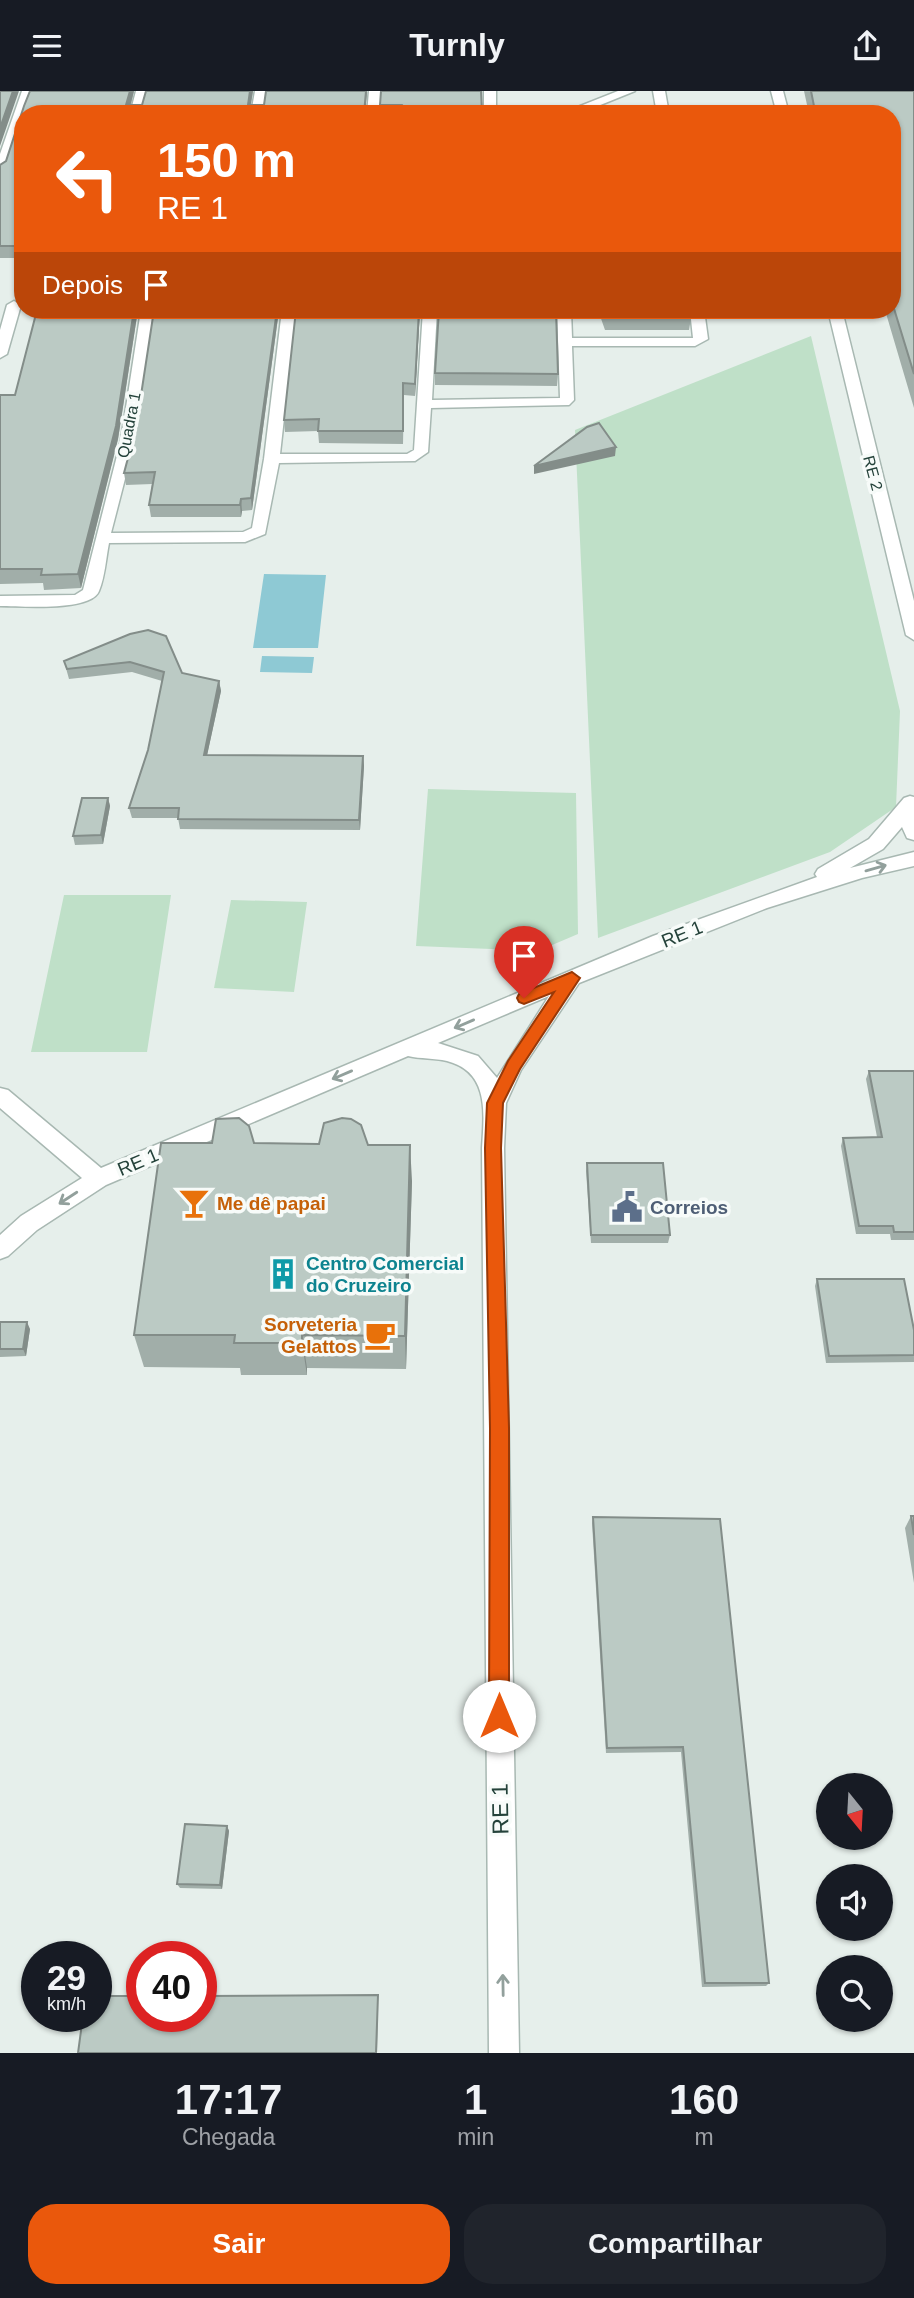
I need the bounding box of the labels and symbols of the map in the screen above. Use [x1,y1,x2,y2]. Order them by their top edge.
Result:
street label: Quadra 1 [114,391,144,459]
street label: RE 2 [860,454,886,492]
one-way arrow [865,860,887,873]
street label: RE 1 [658,916,706,952]
pin [494,926,554,998]
one-way arrow [454,1018,475,1031]
one-way arrow [332,1070,354,1083]
street label: RE 1 [114,1144,162,1180]
bar icon: Me dê papai [177,1186,211,1220]
public building icon: Correios [610,1190,644,1224]
one-way arrow [59,1191,78,1205]
place label: Me dê papai [217,1193,326,1214]
place label: Correios [650,1197,728,1218]
place label: Centro Comercial do Cruzeiro [306,1253,464,1296]
building icon: Centro Comercial do Cruzeiro [266,1257,300,1291]
place label: Sorveteria Gelattos [264,1314,357,1357]
cafe icon: Sorveteria Gelattos [363,1318,397,1352]
position arrow [462,1679,536,1753]
north arrow [816,1773,892,1850]
street label: RE 1 [487,1783,513,1835]
speed limit sign: 40 [126,1941,217,2032]
one-way arrow [496,1974,510,1997]

